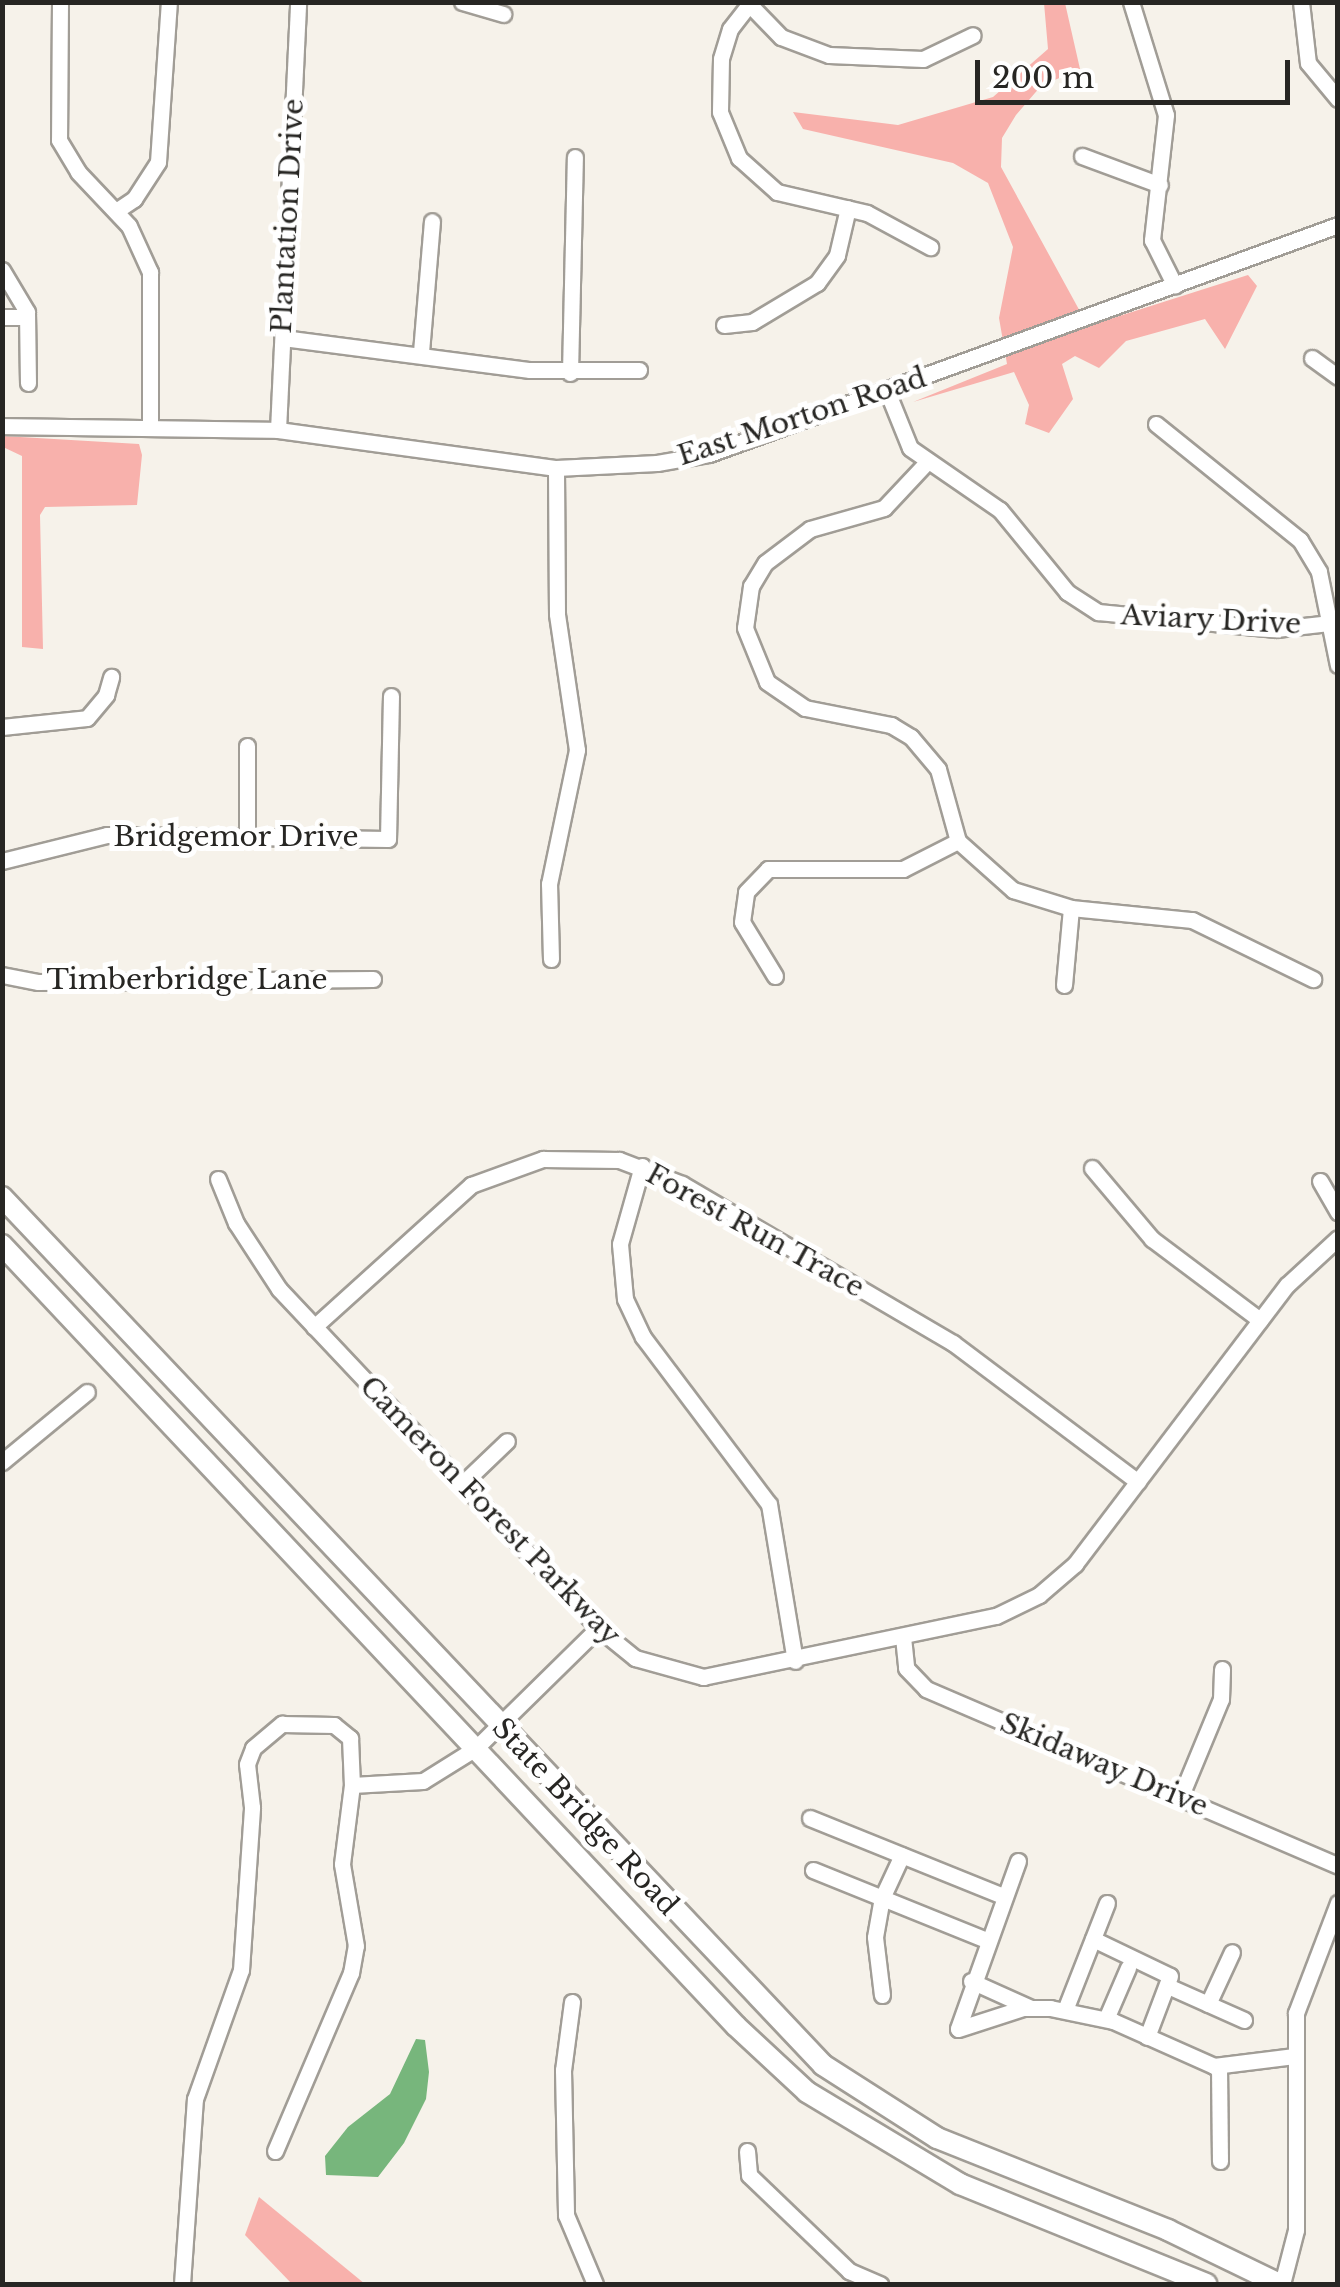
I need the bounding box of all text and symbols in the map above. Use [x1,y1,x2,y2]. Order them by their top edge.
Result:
scale bar [980,40,1295,102]
text: 200 m [992,59,1094,96]
street label: Plantation Drive [265,98,311,334]
street label: East Morton Road [673,361,931,473]
street label: Aviary Drive [1120,598,1302,642]
street label: Bridgemor Drive [113,820,359,854]
street label: Timberbridge Lane [47,963,327,997]
street label: Forest Run Trace [640,1157,870,1305]
street label: Cameron Forest Parkway [353,1370,627,1652]
street label: Skidaway Drive [995,1706,1213,1824]
street label: State Bridge Road [485,1711,685,1923]

